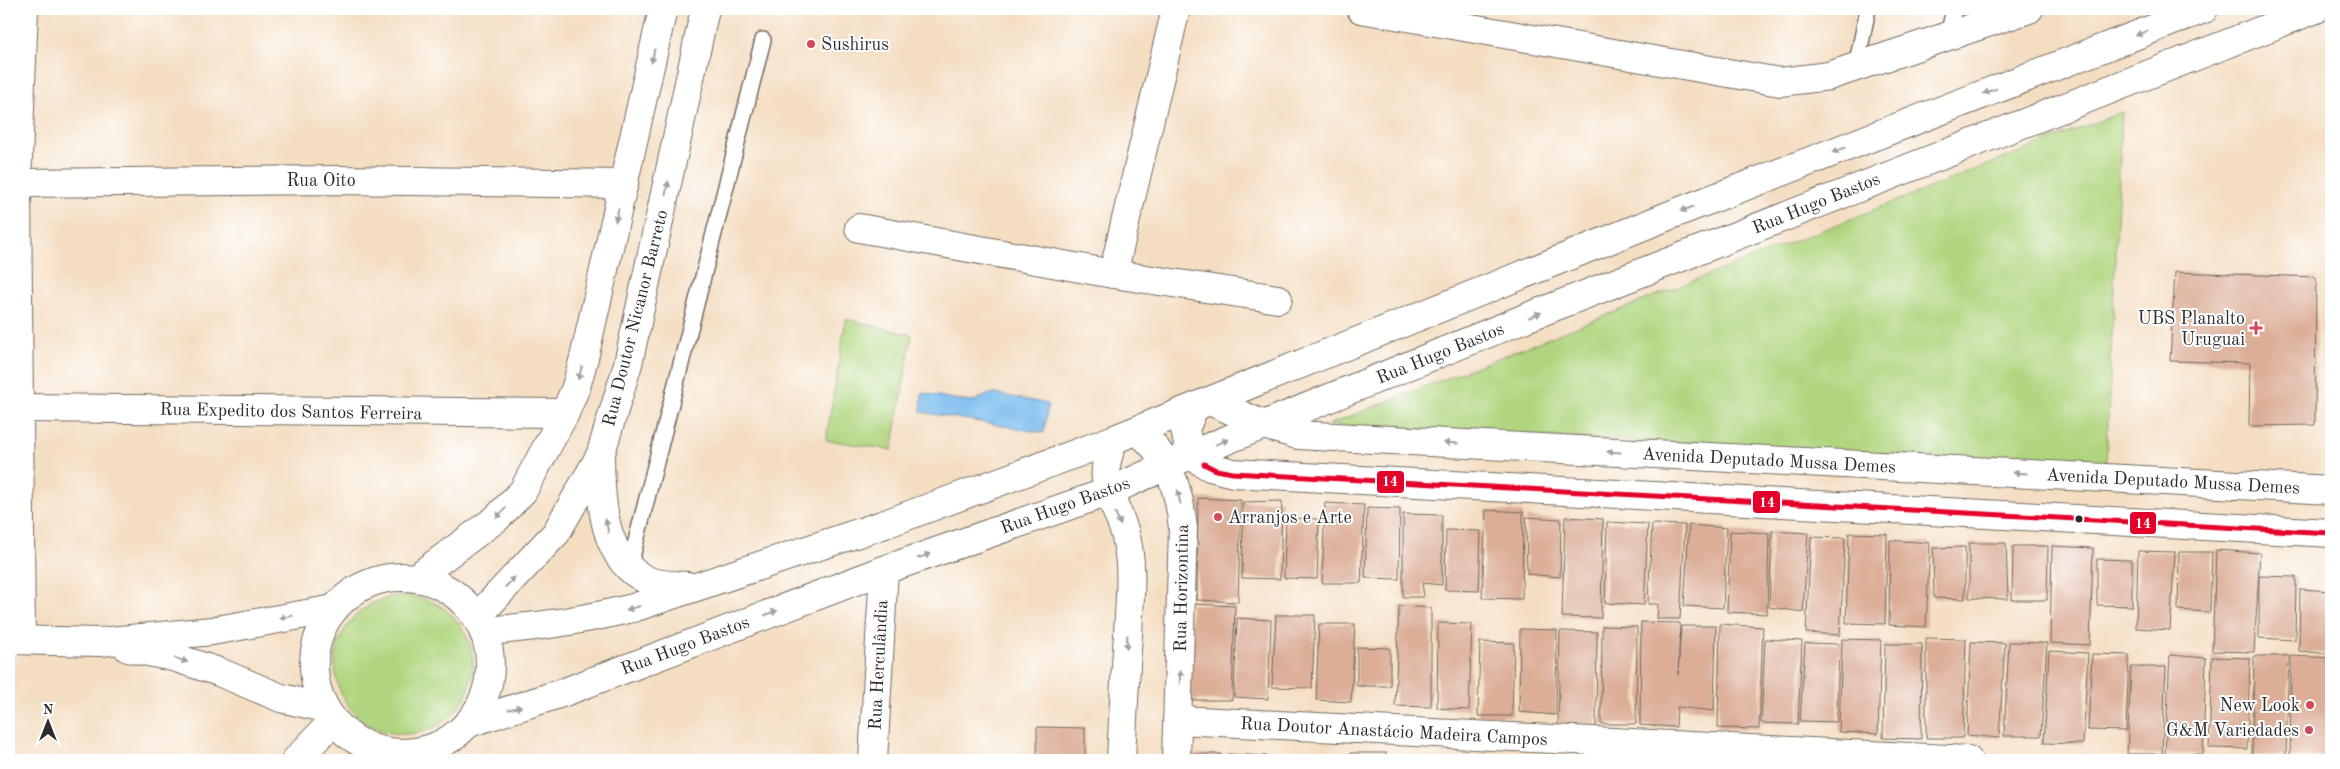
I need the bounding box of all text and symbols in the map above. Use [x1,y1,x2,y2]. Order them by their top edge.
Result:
one-way arrow [2134,29,2149,37]
place label: Sushirus [821,36,889,54]
marker: Sushirus [805,38,817,50]
one-way arrow [648,49,656,65]
one-way arrow [1983,88,1998,95]
one-way arrow [1831,146,1846,154]
street label: Rua Hugo Bastos [1750,170,1883,238]
street label: Rua Oito [286,172,356,190]
one-way arrow [663,181,671,196]
one-way arrow [1680,205,1694,213]
one-way arrow [613,207,621,223]
street label: Rua Doutor Nicanor Barreto [600,208,672,429]
one-way arrow [1528,310,1542,318]
place label: UBS Planalto Uruguai [2138,310,2245,349]
street label: Rua Hugo Bastos [1374,320,1507,388]
marker: UBS Planalto Uruguai [2249,321,2263,335]
one-way arrow [575,366,583,381]
street label: Rua Expedito dos Santos Ferreira [159,401,423,423]
one-way arrow [1215,438,1230,446]
one-way arrow [1443,438,1459,446]
street label: Avenida Deputado Mussa Demes [1642,445,1897,477]
one-way arrow [1605,447,1621,455]
street label: Avenida Deputado Mussa Demes [2046,466,2301,498]
one-way arrow [2012,469,2028,477]
line badge: 14 [1376,470,1405,494]
street label: Rua Hugo Bastos [998,474,1133,538]
text: 14 [1382,475,1398,489]
one-way arrow [1175,489,1183,505]
line badge: 14 [1752,490,1781,514]
text: 14 [1759,496,1775,510]
one-way arrow [495,507,507,519]
place label: Arranjos e Arte [1228,509,1352,527]
marker: Arranjos e Arte [1212,511,1224,523]
line badge: 14 [2129,511,2157,535]
one-way arrow [1115,512,1123,526]
unlabelled marker [2074,514,2084,524]
text: 14 [2135,517,2151,531]
one-way arrow [602,518,610,534]
street label: Rua Horizontina [1172,524,1192,652]
one-way arrow [916,552,931,559]
one-way arrow [504,576,516,588]
street label: Rua Herculândia [867,599,891,731]
one-way arrow [625,604,640,612]
one-way arrow [764,608,778,616]
one-way arrow [278,613,294,621]
street label: Rua Hugo Bastos [619,613,752,679]
one-way arrow [1123,634,1131,650]
one-way arrow [174,656,189,664]
one-way arrow [1176,668,1184,684]
north arrow [22,696,72,746]
place label: New Look [2220,697,2300,715]
marker: New Look [2304,699,2316,711]
text: N [43,703,54,717]
one-way arrow [507,704,522,712]
street label: Rua Doutor Anastácio Madeira Campos [1240,715,1548,749]
place label: G&M Variedades [2166,722,2299,740]
marker: G&M Variedades [2303,724,2315,736]

